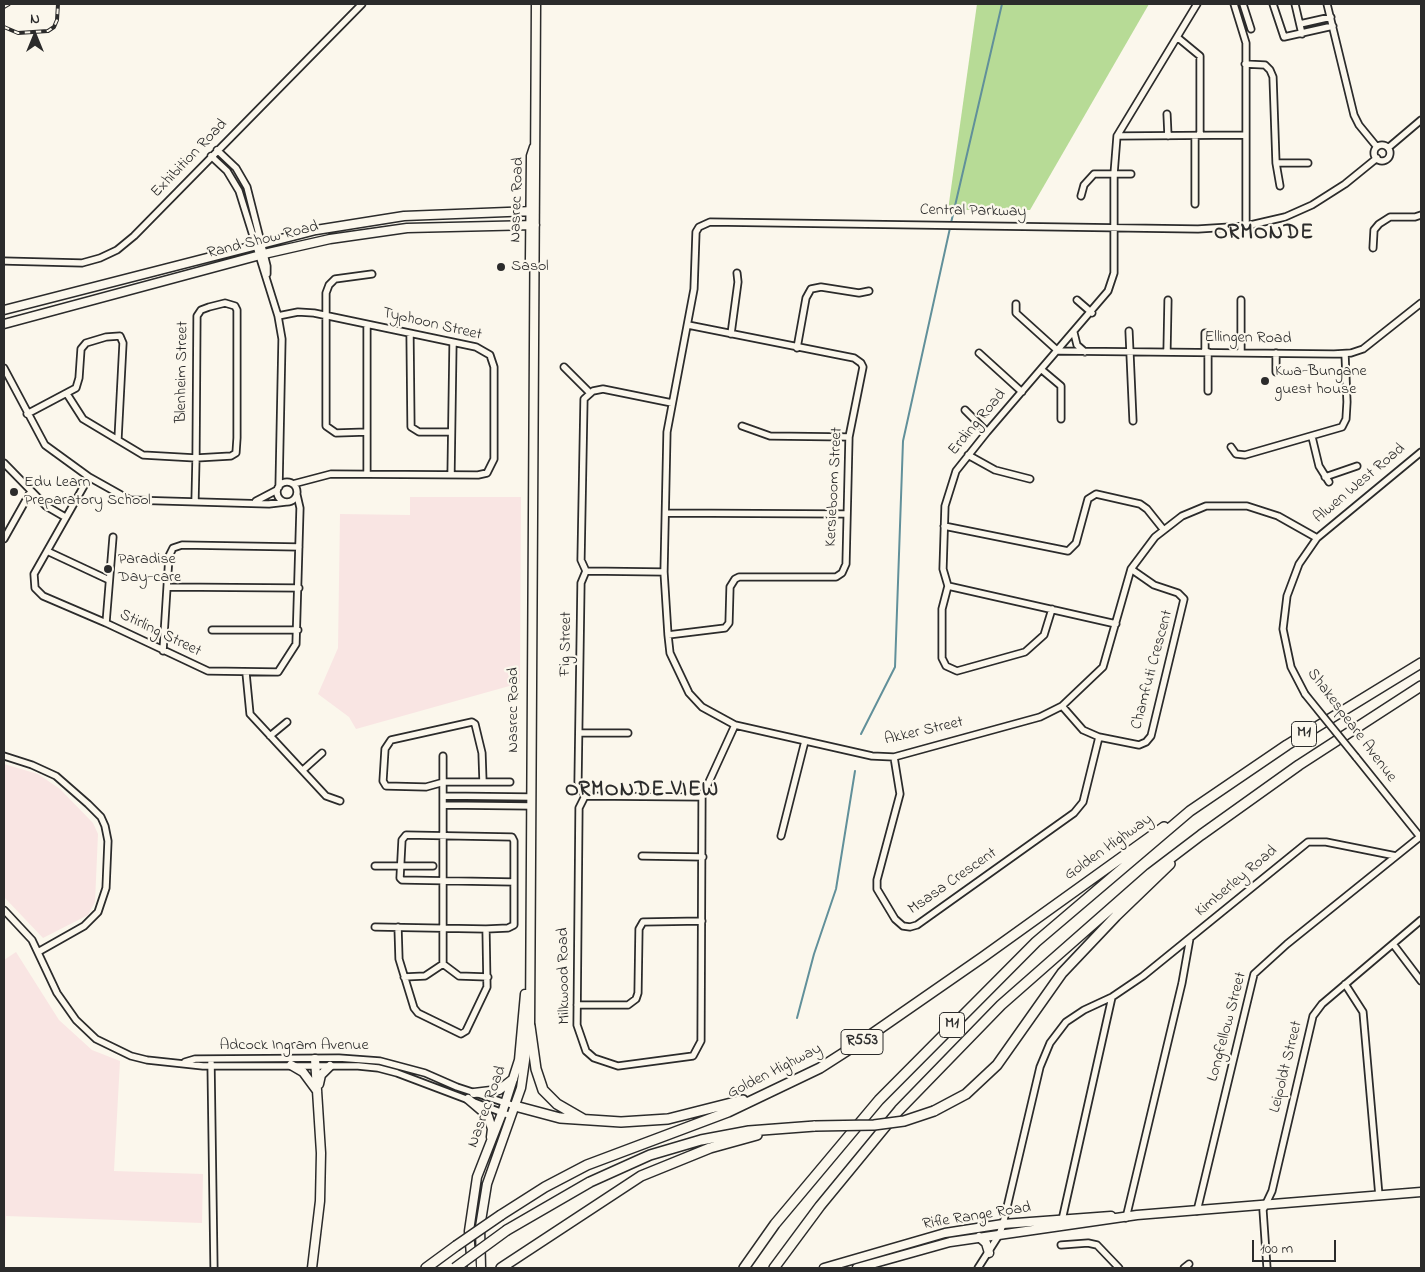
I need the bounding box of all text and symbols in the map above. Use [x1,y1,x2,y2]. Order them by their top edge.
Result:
text: N [30,9,40,30]
north arrow [10,10,60,60]
street label: Exhibition Road [148,116,232,202]
street label: Nasrec Road [507,157,529,243]
street label: Central Parkway [920,201,1026,223]
street label: Rand Show Road [205,218,321,264]
district label: ORMONDE [1213,222,1315,248]
place label: Sasol [511,257,549,277]
marker: Sasol [495,261,507,273]
street label: Typhoon Street [380,304,484,346]
street label: Blenheim Street [173,321,193,423]
street label: Ellingen Road [1204,329,1292,349]
place label: Kwa-Bungane guest house [1275,362,1367,400]
marker: Kwa-Bungane guest house [1259,375,1271,387]
street label: Erding Road [945,386,1011,460]
street label: Kersieboom Street [822,427,848,547]
street label: Alwen West Road [1310,440,1410,528]
place label: Edu Learn Preparatory School [24,473,151,511]
marker: Edu Learn Preparatory School [8,486,20,498]
place label: Paradise Day-care [118,550,181,588]
marker: Paradise Day-care [102,563,114,575]
street label: Stirling Street [116,606,204,662]
street label: Chamfuti Crescent [1128,608,1178,732]
street label: Fig Street [557,611,577,677]
street label: Shakespeare Avenue [1302,665,1400,787]
street label: Nasrec Road [504,667,524,753]
street label: Akker Street [883,714,965,750]
road number: M1 [1292,722,1316,746]
district label: ORMONDE VIEW [563,779,721,805]
street label: Golden Highway [1061,811,1157,885]
street label: Kimberley Road [1192,842,1282,922]
street label: Msasa Crescent [905,844,1001,920]
street label: Milkwood Road [555,927,575,1025]
street label: Longfellow Street [1204,970,1252,1084]
road number: M1 [940,1012,964,1038]
street label: Leipoldt Street [1266,1019,1308,1115]
road number: R553 [841,1030,883,1054]
street label: Adcock Ingram Avenue [219,1036,369,1056]
street label: Golden Highway [725,1040,825,1104]
street label: Nasrec Road [464,1063,512,1151]
street label: Rifle Range Road [921,1199,1033,1235]
scale bar [1255,1230,1339,1262]
text: 100 m [1260,1238,1293,1260]

